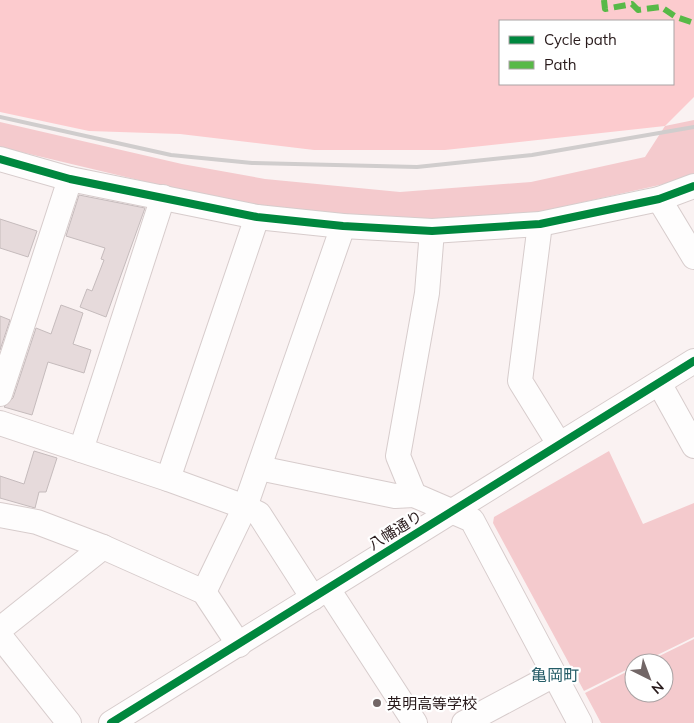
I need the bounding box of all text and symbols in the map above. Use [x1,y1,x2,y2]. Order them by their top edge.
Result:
legend [499,20,674,85]
text: Cycle path [544,30,617,49]
text: Path [544,55,576,74]
street label: 八幡通り [365,506,425,554]
north arrow [624,653,674,703]
district label: 亀岡町 [531,665,579,685]
text: N [648,677,668,698]
place label: 英明高等学校 [387,694,477,713]
marker: 英明高等学校 [371,697,383,709]

